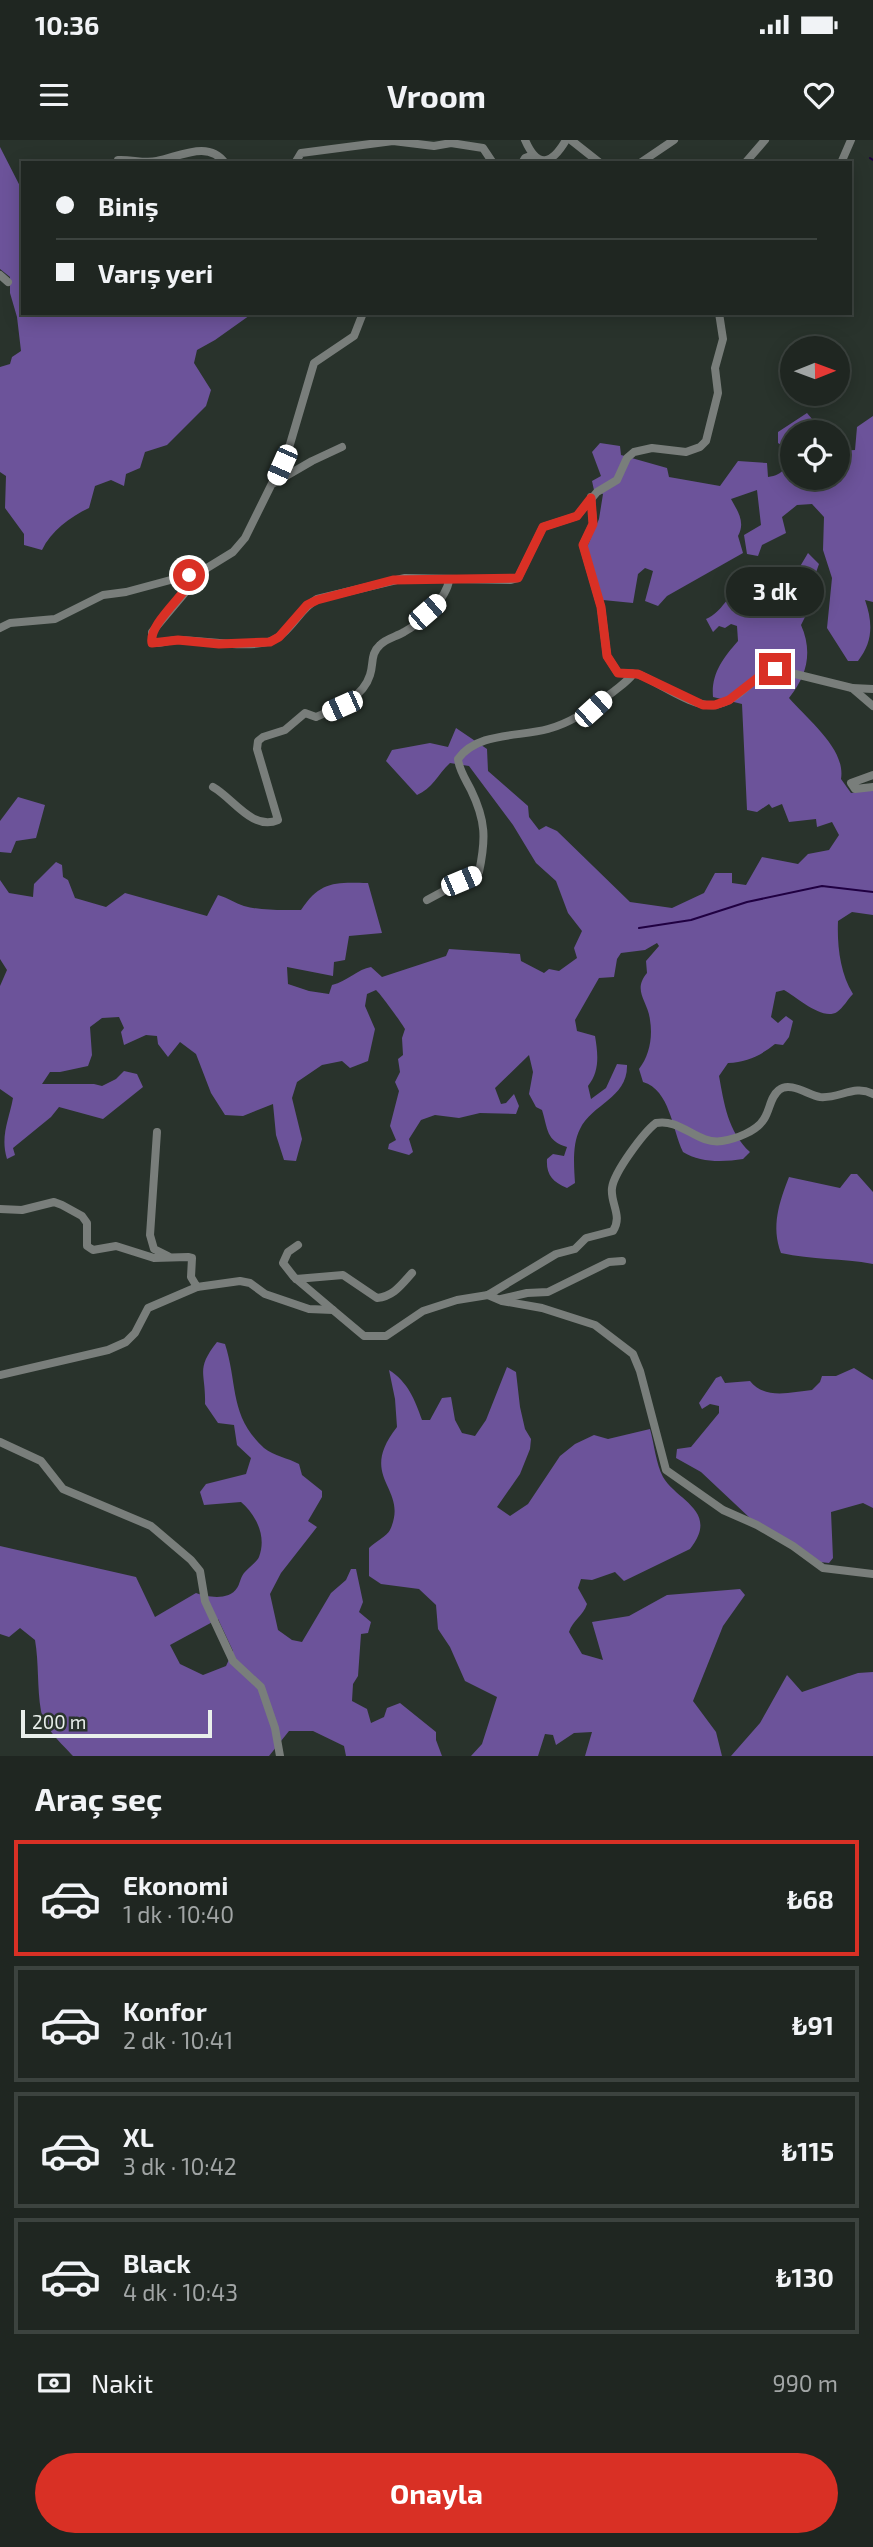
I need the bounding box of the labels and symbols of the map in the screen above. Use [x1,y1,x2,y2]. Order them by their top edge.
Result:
north arrow [780,336,850,406]
car [264,442,301,488]
route start [173,559,205,591]
callout: 3 dk [726,568,824,616]
car [405,590,450,634]
route end [759,653,791,685]
car [571,687,616,731]
car [319,688,366,724]
car [438,863,485,899]
scale bar [21,1707,212,1739]

